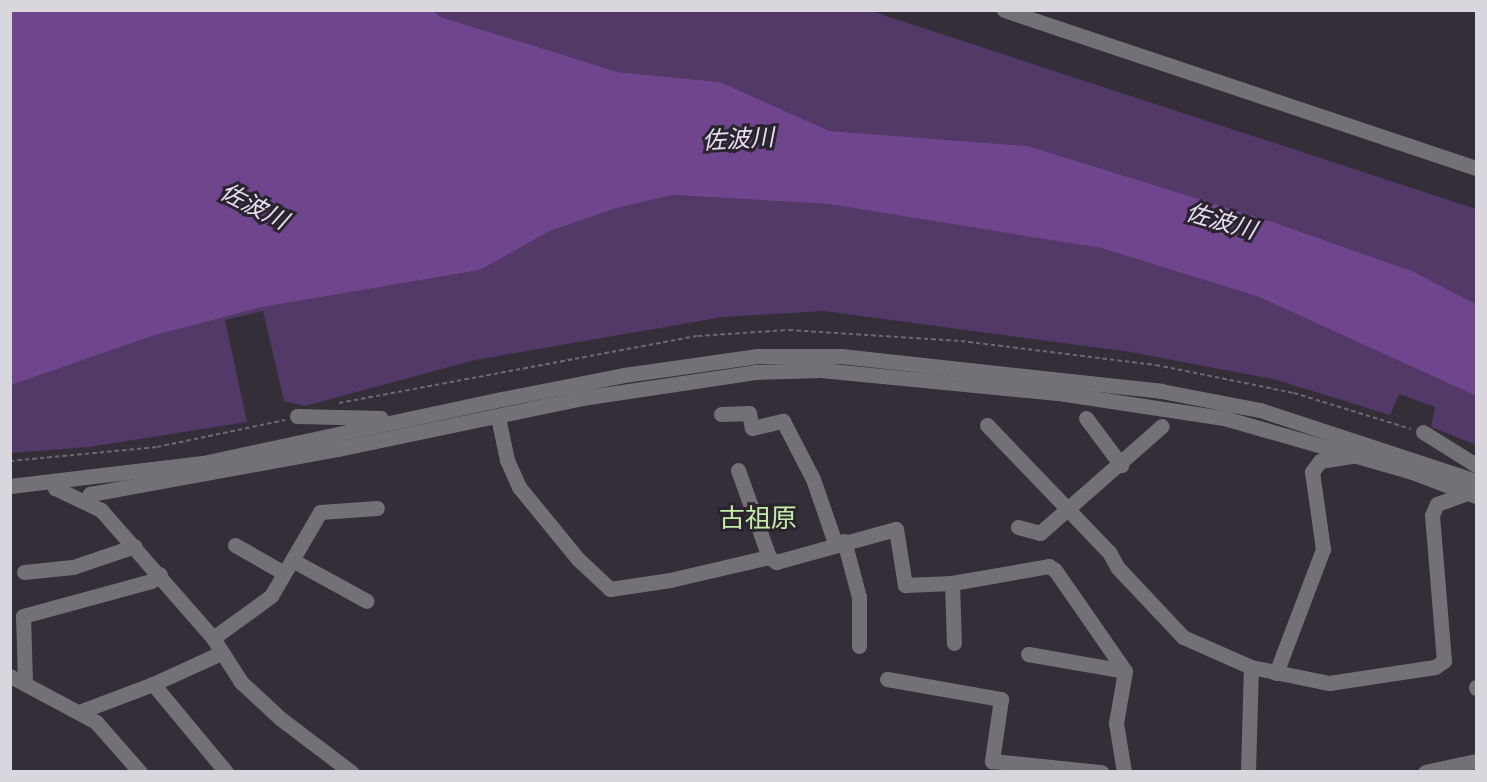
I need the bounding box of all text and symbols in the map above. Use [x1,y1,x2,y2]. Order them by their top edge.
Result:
water label: 佐波川 [701,123,775,155]
water label: 佐波川 [215,177,293,235]
water label: 佐波川 [1182,197,1260,245]
district label: 古祖原 [719,502,797,534]

